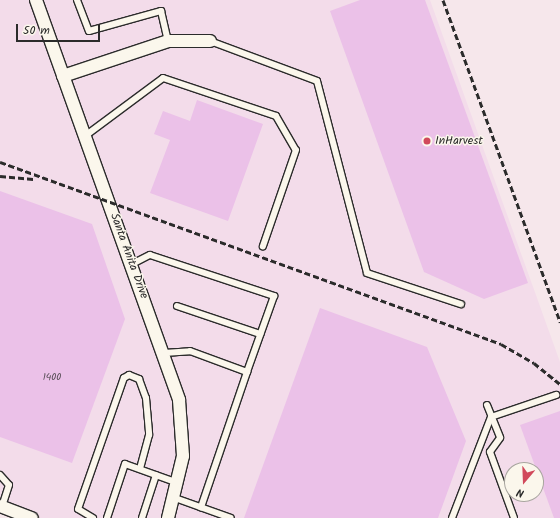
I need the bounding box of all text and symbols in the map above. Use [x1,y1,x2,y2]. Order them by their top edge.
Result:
scale bar [18,16,102,42]
text: 50 m [23,21,50,40]
place label: InHarvest [435,134,483,148]
marker: InHarvest [422,136,432,146]
street label: Santa Anita Drive [107,211,151,301]
house number: 1400 [43,372,61,384]
north arrow [504,462,544,502]
text: N [514,483,527,502]

